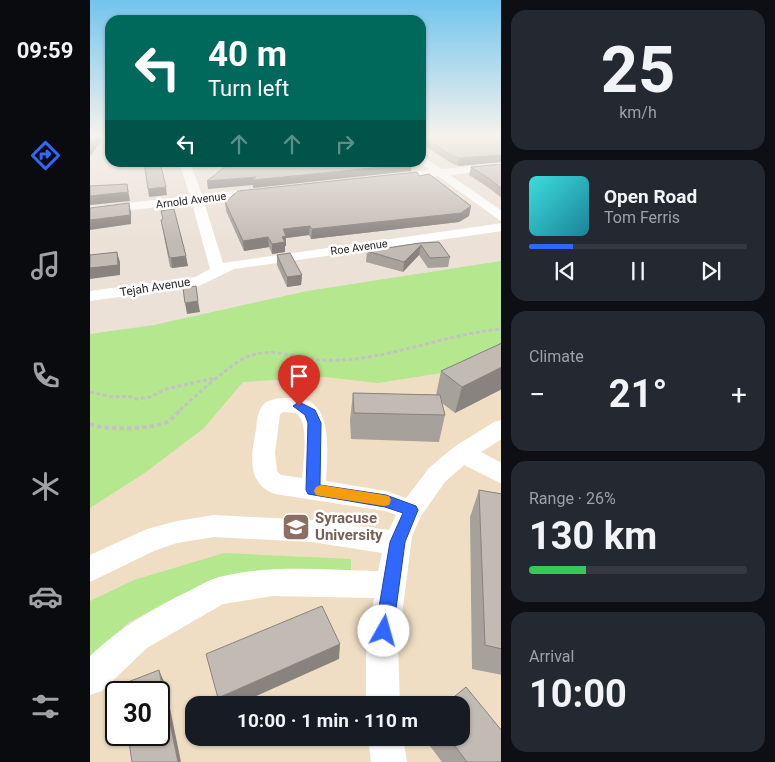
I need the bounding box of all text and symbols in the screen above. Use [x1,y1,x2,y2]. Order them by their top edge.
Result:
text: 25 [601,32,675,108]
text: 40 m [208,34,287,75]
icon: left [125,35,190,100]
text: 09:59 [17,38,73,63]
text: Turn left [208,76,289,101]
text: km/h [619,103,657,122]
icon: left [172,130,200,158]
icon: ahead [225,130,253,158]
icon: ahead [278,130,306,158]
icon: right [331,130,359,158]
icon: directions [28,138,63,173]
text: Open Road [604,185,697,208]
street label: Arnold Avenue [155,190,227,211]
text: Tom Ferris [604,208,680,227]
street label: Roe Avenue [330,237,389,258]
icon: music [28,248,63,283]
icon: previous [551,257,579,285]
icon: pause [624,257,652,285]
icon: next [697,257,725,285]
street label: Tejah Avenue [119,275,191,299]
text: Climate [529,347,584,366]
pin [278,355,320,406]
icon: phone [28,358,63,393]
icon: arrive [285,362,313,390]
text: 21° [609,372,667,416]
text: − [529,378,545,411]
text: + [731,378,747,411]
icon: climate [28,469,63,504]
text: Range · 26% [529,489,616,508]
place label: Syracuse University [315,509,383,544]
school or university icon: Syracuse University [281,512,311,542]
text: 130 km [529,514,657,558]
icon: car [28,579,63,614]
position arrow [357,604,409,656]
text: Arrival [529,647,574,666]
text: 10:00 [529,672,627,716]
speed limit sign: 30 [105,681,170,746]
icon: filters [28,689,63,724]
text: 10:00 · 1 min · 110 m [237,709,418,732]

